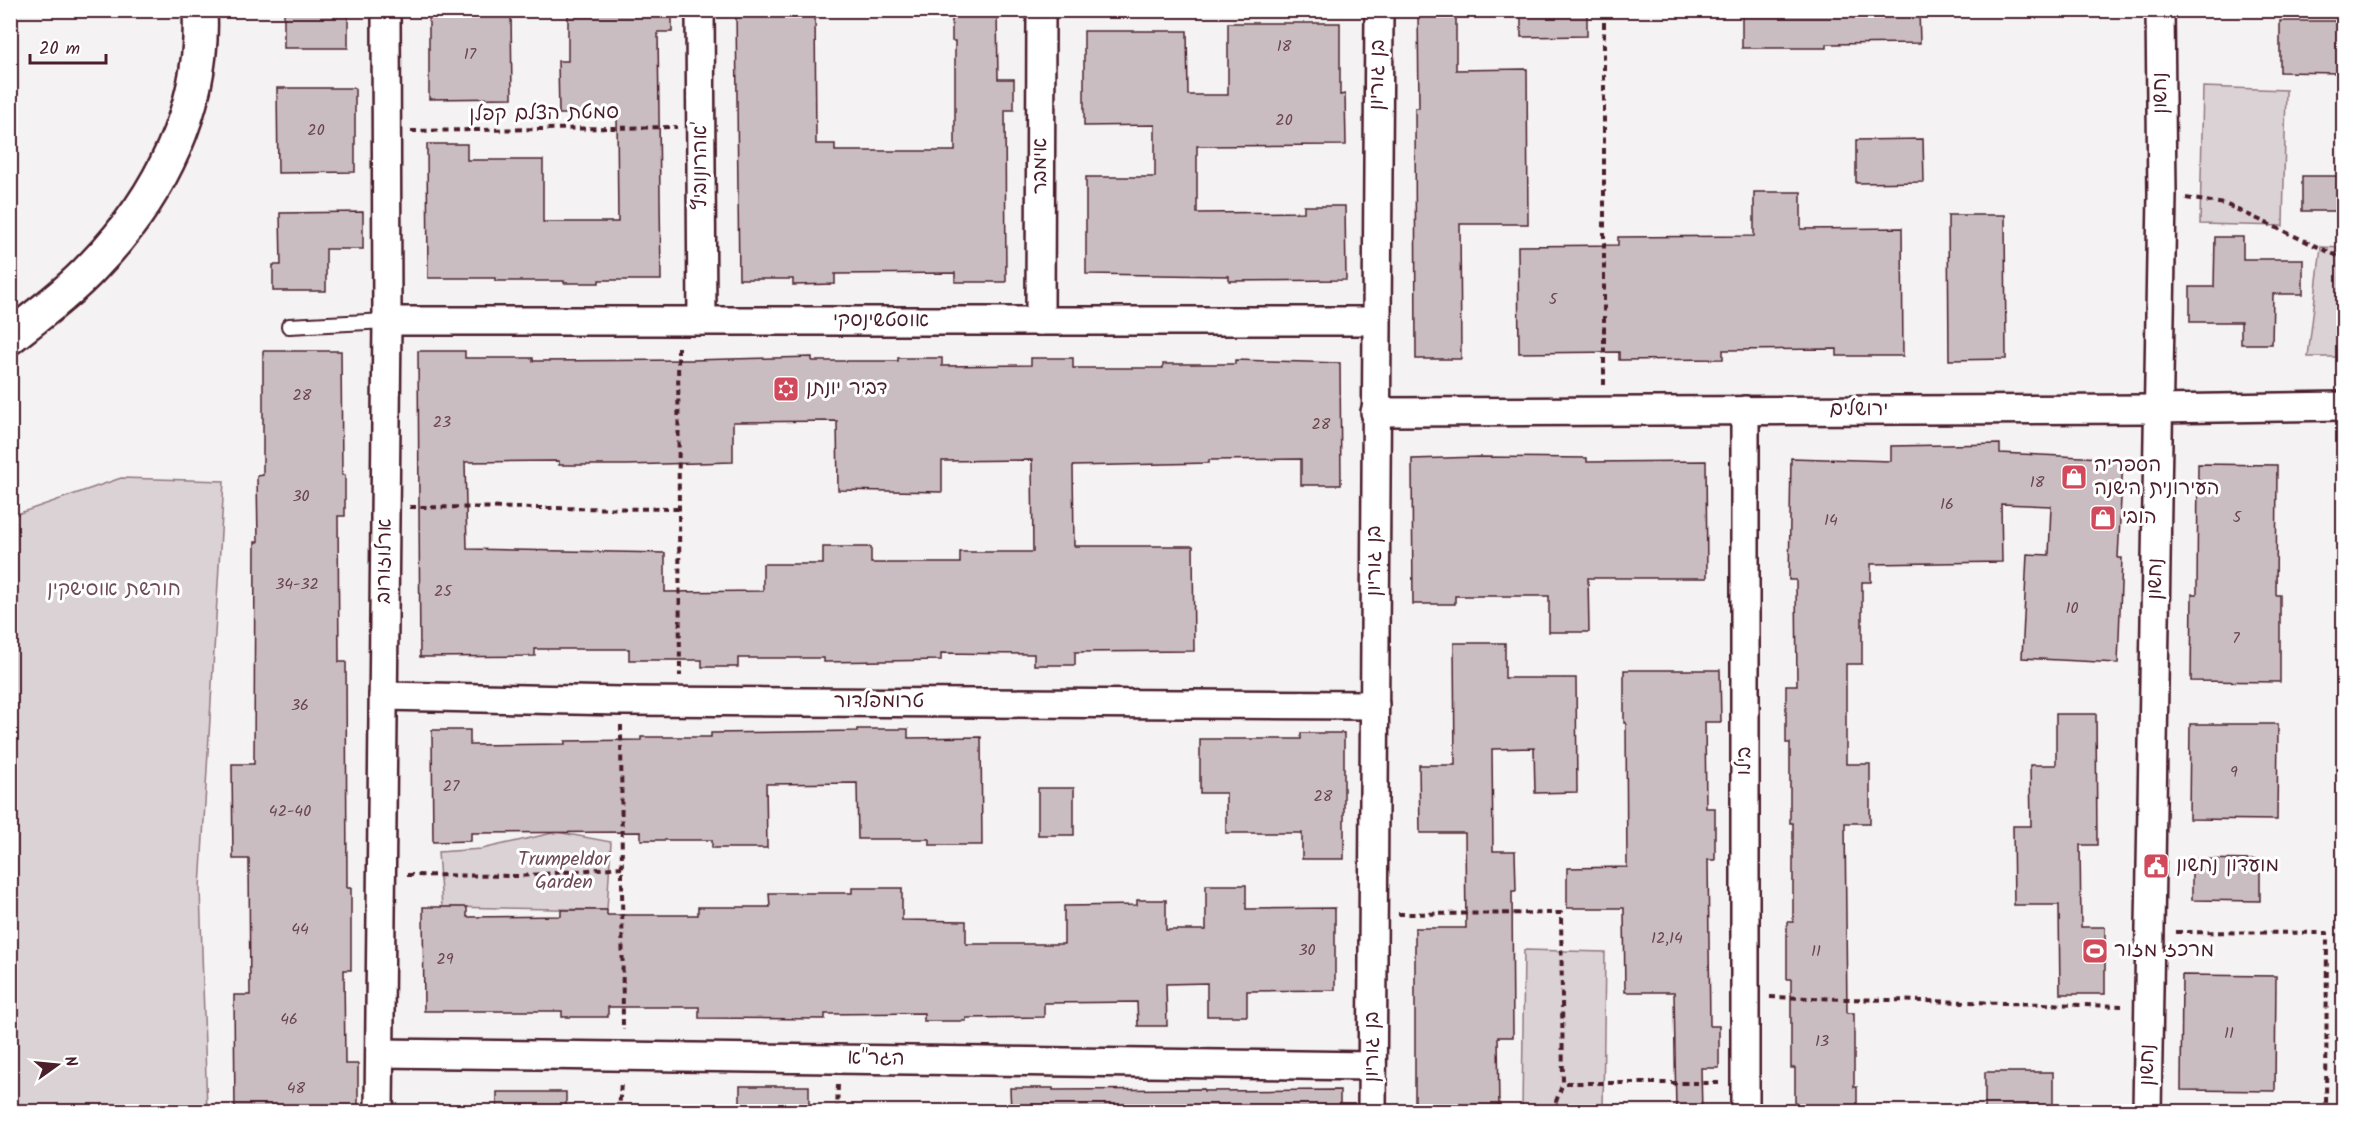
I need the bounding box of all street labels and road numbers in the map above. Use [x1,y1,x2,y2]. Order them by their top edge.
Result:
street label: בן גוריון [1361,39,1395,111]
street label: נחשון [2145,72,2177,114]
street label: סמטת הצלם קפלן [469,97,619,131]
street label: אהרונוביץ' [685,121,717,210]
street label: אימבר [1025,138,1057,194]
street label: אוסטשינסקי [833,305,929,337]
street label: ירושלים [1830,394,1888,426]
street label: ארלוזורוב [368,518,402,604]
street label: בן גוריון [1359,526,1391,597]
street label: נחשון [2140,558,2172,600]
street label: טרומפלדור [834,686,924,718]
street label: בילו [1729,746,1761,776]
street label: בן גוריון [1357,1012,1389,1083]
street label: הגר"א [847,1043,905,1075]
street label: נחשון [2132,1044,2164,1086]

